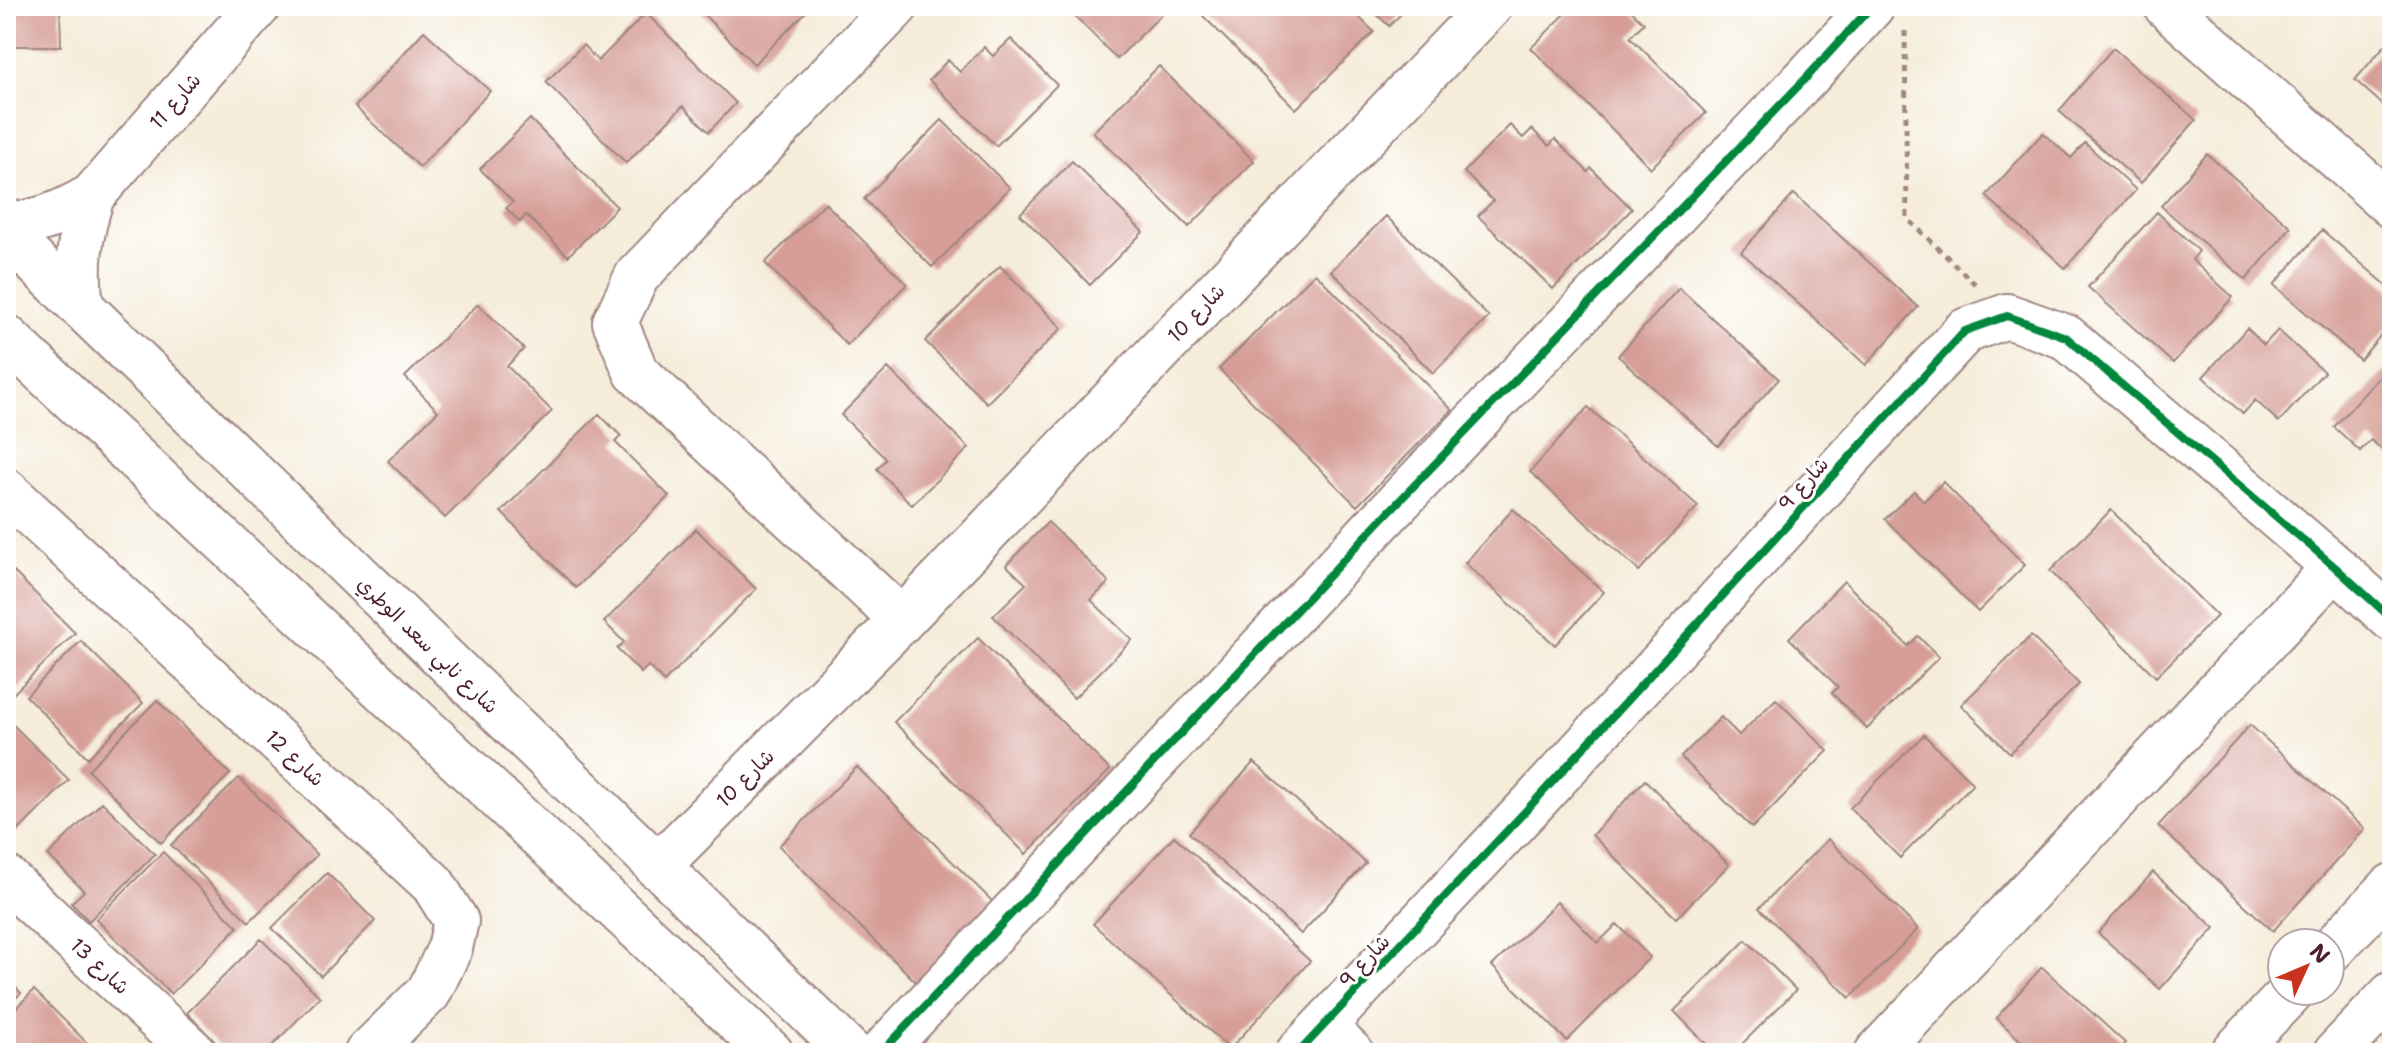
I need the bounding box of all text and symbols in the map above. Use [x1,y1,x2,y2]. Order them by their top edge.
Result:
street label: شارع 11 [143,68,207,135]
street label: شارع 10 [1162,278,1231,349]
street label: شارع 9 [1772,451,1835,517]
street label: شارع نابي سعد الوطري [348,571,504,723]
street label: شارع 12 [259,724,330,793]
street label: شارع 10 [710,743,780,813]
north arrow [2266,927,2346,1007]
street label: شارع 9 [1333,929,1396,994]
street label: شارع 13 [64,932,135,1001]
text: N [2304,937,2337,970]

